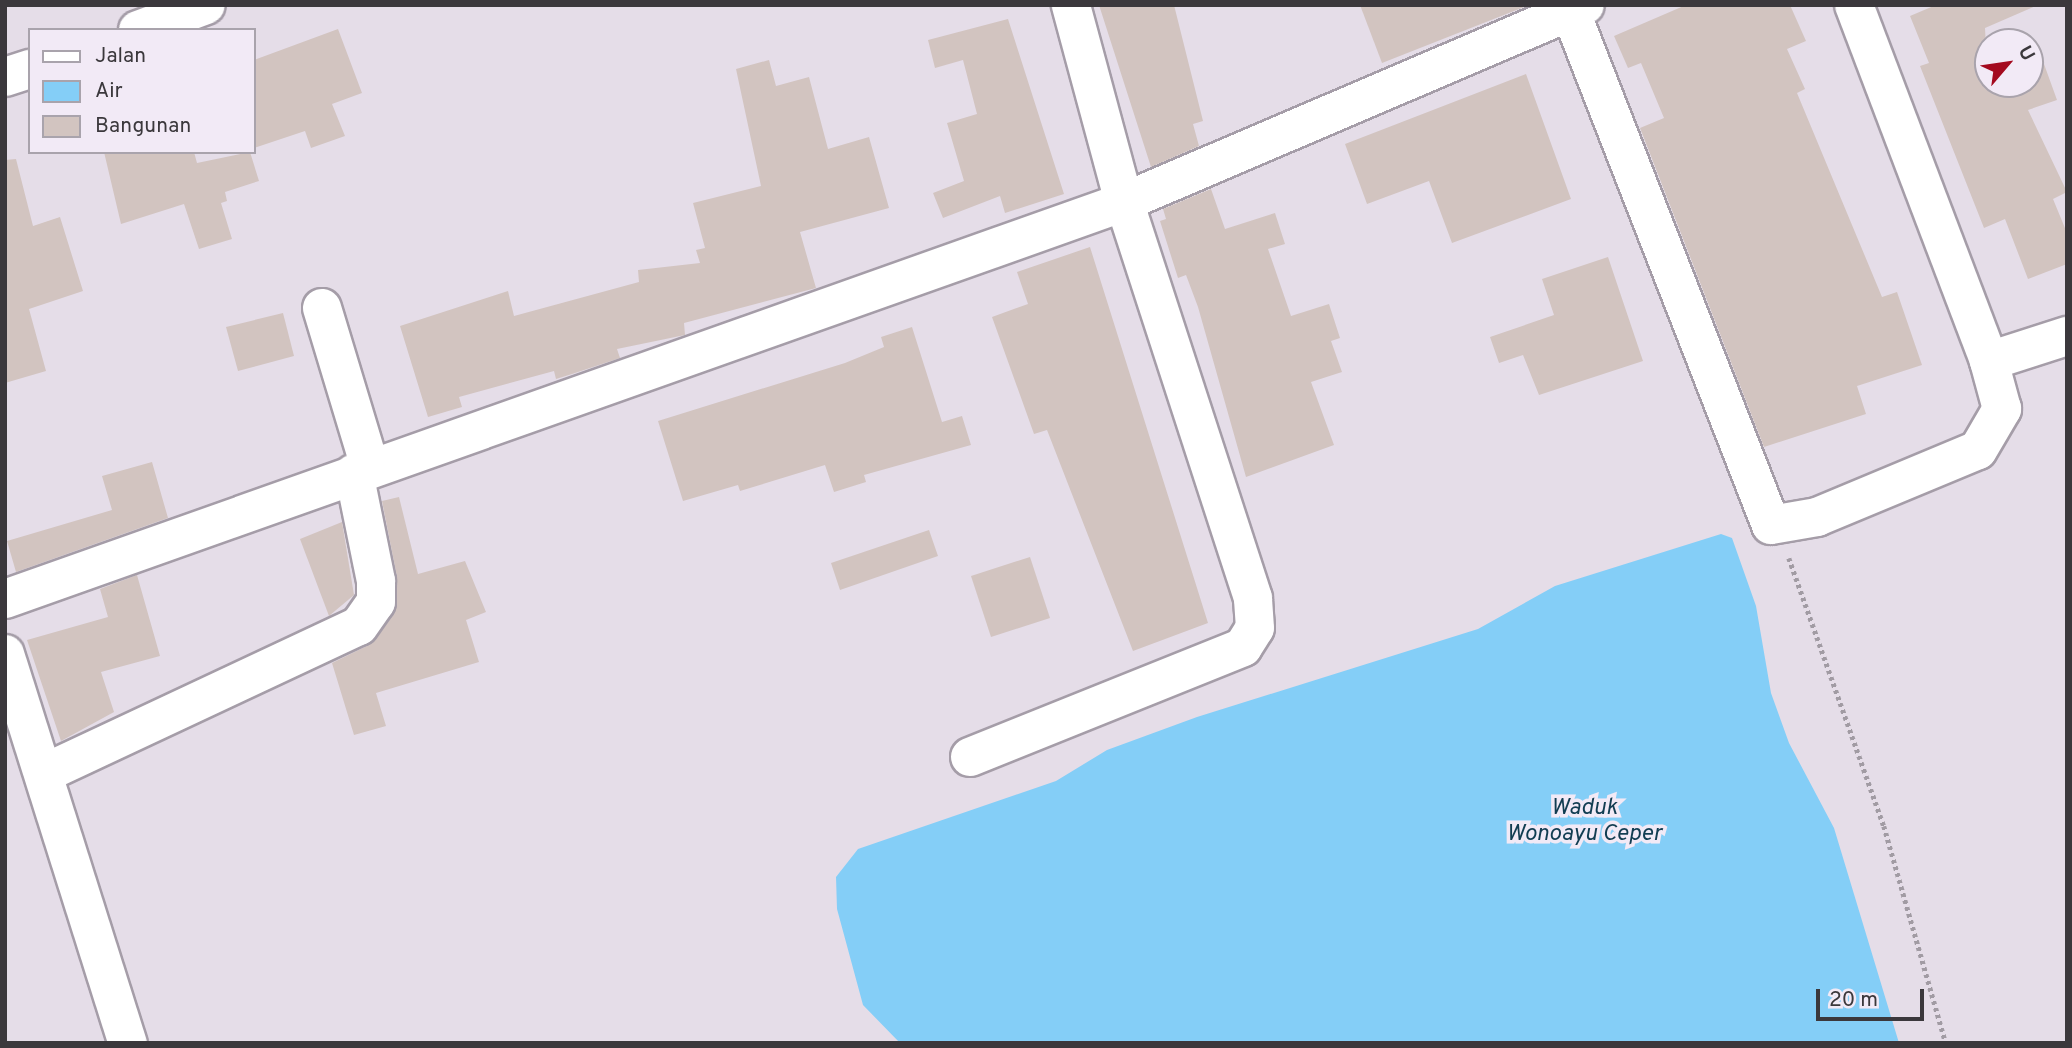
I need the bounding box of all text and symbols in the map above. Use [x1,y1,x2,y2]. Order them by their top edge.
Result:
legend [28,28,256,154]
north arrow [1974,28,2044,98]
text: U [2012,42,2039,66]
text: Jalan [95,43,146,70]
text: Air [95,78,123,105]
text: Bangunan [95,113,191,140]
water label: Waduk Wonoayu Ceper [1506,795,1662,849]
scale bar [1820,974,1928,1018]
text: 20 m [1829,987,1878,1014]

